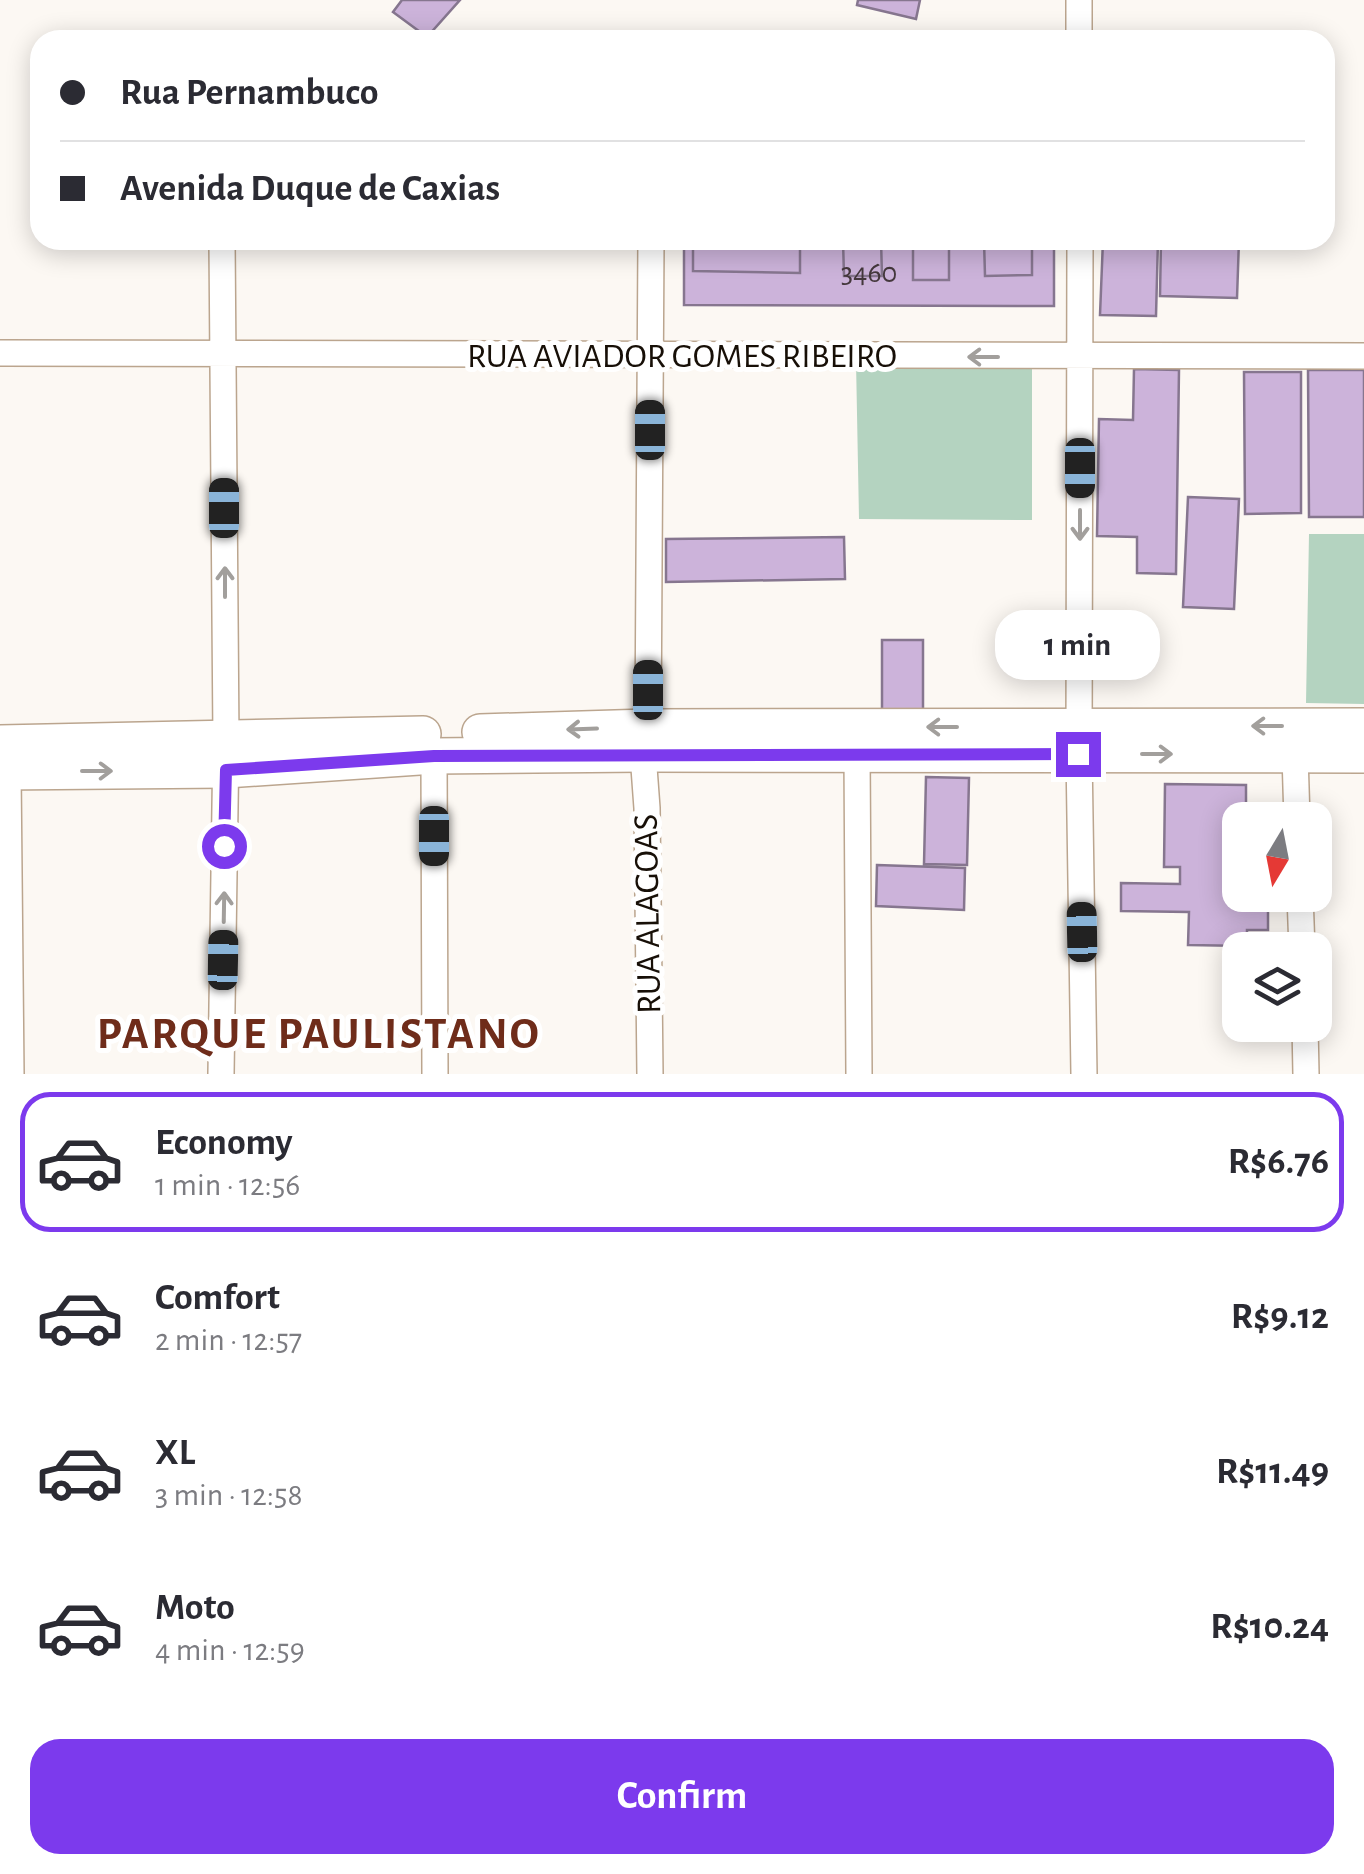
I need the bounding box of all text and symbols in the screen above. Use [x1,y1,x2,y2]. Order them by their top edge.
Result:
text: Rua Pernambuco [120,74,379,112]
text: Avenida Duque de Caxias [120,170,500,208]
house number: 3460 [841,258,897,288]
street label: RUA AVIADOR GOMES RIBEIRO [467,339,897,374]
one-way arrow [968,348,1000,366]
car [635,400,665,460]
car [1065,438,1095,498]
car [209,478,239,538]
one-way arrow [1070,508,1089,540]
one-way arrow [216,566,234,598]
callout: 1 min [996,609,1160,679]
text: 1 min [1044,629,1111,661]
car [633,660,663,720]
one-way arrow [1251,716,1283,735]
one-way arrow [926,718,958,736]
one-way arrow [566,719,598,738]
route end [1056,732,1101,777]
one-way arrow [1140,744,1172,764]
one-way arrow [80,762,113,780]
north arrow [1222,802,1332,912]
map controls [1222,802,1332,1042]
car [419,806,449,866]
street label: RUA ALAGOAS [629,814,667,1014]
route start [202,824,247,869]
one-way arrow [214,891,233,923]
car [1066,902,1098,962]
car [207,930,239,990]
button: layers [1222,932,1332,1042]
district label: PARQUE PAULISTANO [97,1012,541,1057]
icon: car [35,1117,125,1207]
text: Economy [155,1124,293,1162]
text: R$6.76 [1228,1143,1329,1181]
text: 1 min · 12:56 [155,1169,300,1201]
icon: car [35,1272,125,1362]
text: Comfort [155,1279,280,1317]
text: R$9.12 [1231,1298,1329,1336]
text: 2 min · 12:57 [155,1324,302,1356]
icon: car [35,1427,125,1517]
text: XL [155,1434,195,1472]
text: R$11.49 [1216,1453,1329,1491]
text: 3 min · 12:58 [155,1479,303,1511]
icon: car [35,1582,125,1672]
text: Moto [155,1589,235,1627]
text: R$10.24 [1210,1608,1329,1646]
text: 4 min · 12:59 [155,1634,305,1666]
button: Confirm [30,1739,1334,1854]

